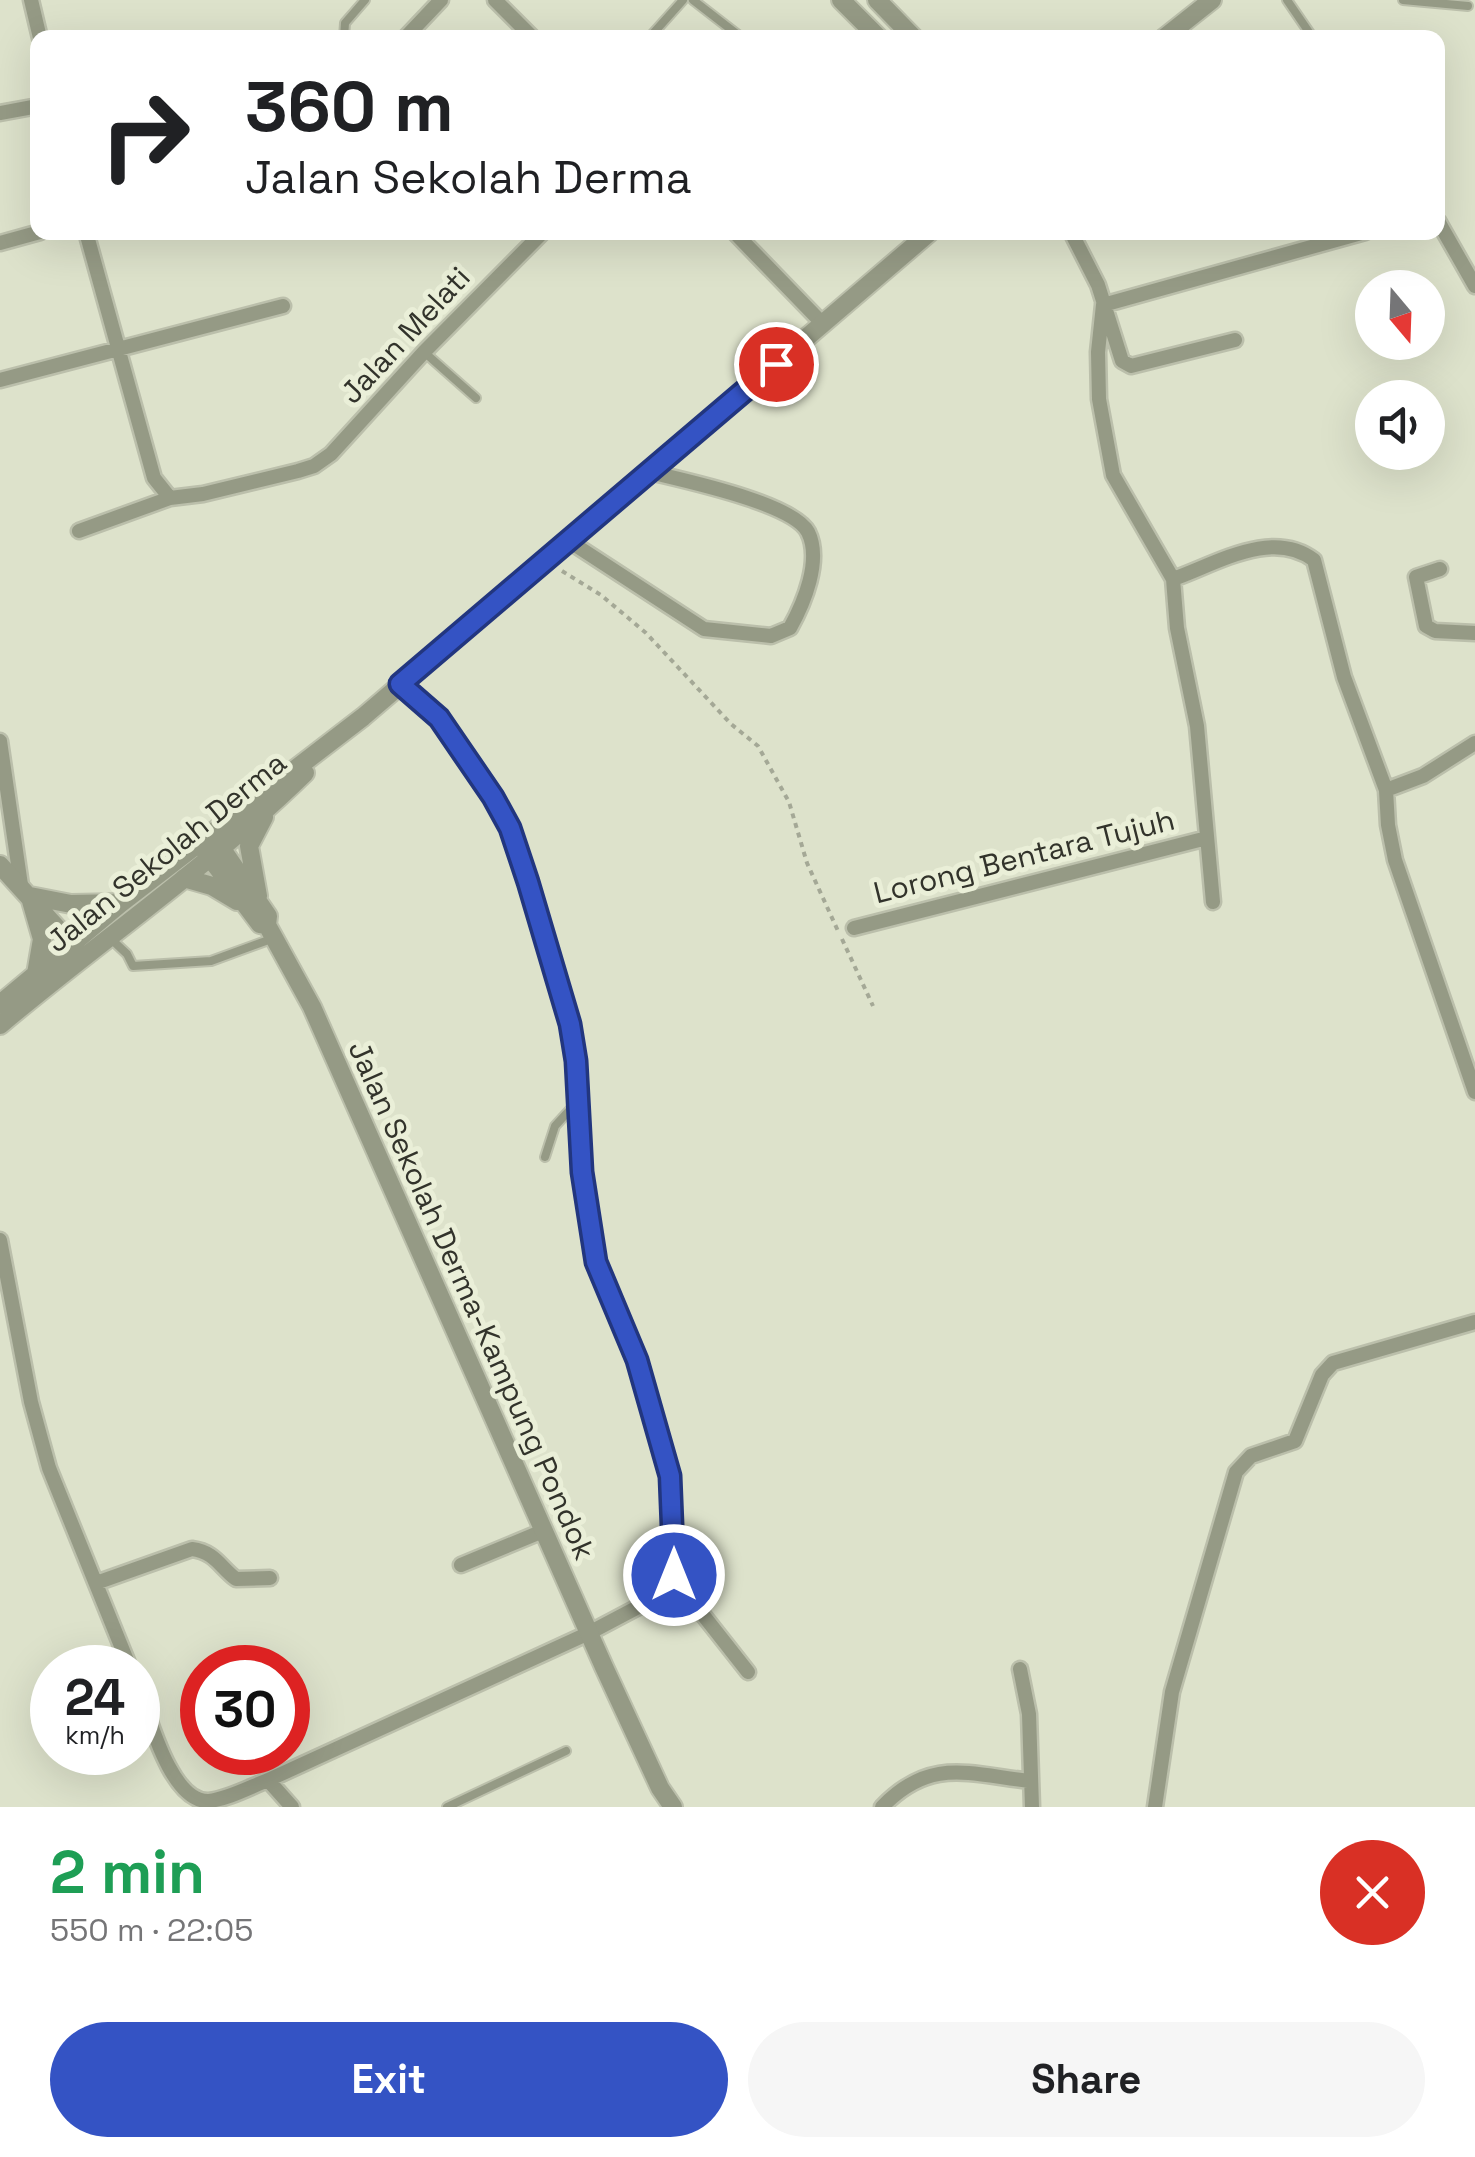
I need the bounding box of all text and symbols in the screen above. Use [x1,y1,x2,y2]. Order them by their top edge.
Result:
text: 360 m [245,62,454,151]
icon: right [80,70,210,200]
text: Jalan Sekolah Derma [245,149,692,206]
street label: Jalan Melati [332,258,478,412]
north arrow [1355,270,1445,360]
map controls [1355,270,1445,470]
pin [734,322,819,407]
icon: arrive [749,337,804,392]
button: sound [1355,380,1445,470]
street label: Jalan Sekolah Derma [38,743,294,961]
street label: Lorong Bentara Tujuh [869,800,1179,912]
street label: Jalan Sekolah Derma-Kampung Pondok [339,1034,605,1566]
position arrow [622,1523,726,1627]
speed limit sign: 30 [180,1645,310,1775]
text: 24 [65,1666,125,1730]
text: km/h [65,1719,125,1751]
text: 2 min [50,1834,205,1911]
button: close [1320,1840,1425,1945]
text: 550 m · 22:05 [50,1910,253,1950]
button: Exit [50,2022,728,2137]
button: Share [748,2022,1425,2137]

